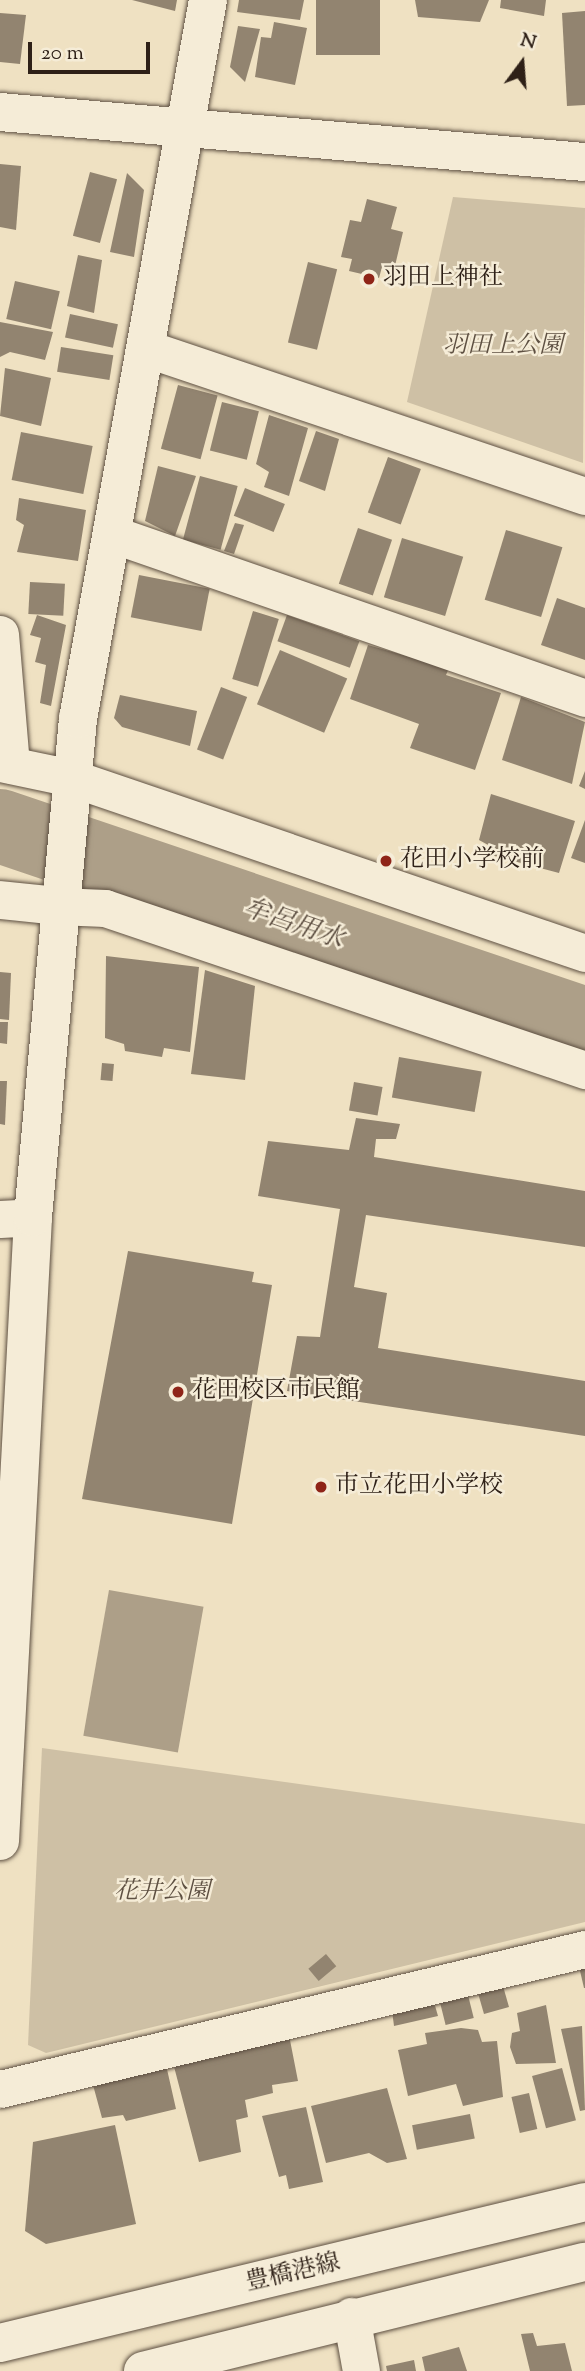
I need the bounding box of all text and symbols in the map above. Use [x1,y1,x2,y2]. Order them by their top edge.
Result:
text: N [517,27,539,57]
scale bar [32,28,154,72]
north arrow [487,28,557,98]
text: 20 m [41,39,84,69]
place label: 羽田上神社 [383,265,503,293]
marker: 羽田上神社 [361,271,377,287]
park label: 羽田上公園 [443,333,563,361]
place label: 花田小学校前 [400,847,544,875]
marker: 花田小学校前 [378,853,394,869]
water label: 牟呂用水 [239,893,347,957]
place label: 花田校区市民館 [192,1378,360,1406]
marker: 花田校区市民館 [170,1384,186,1400]
place label: 市立花田小学校 [335,1473,503,1501]
marker: 市立花田小学校 [313,1479,329,1495]
park label: 花井公園 [114,1879,210,1907]
street label: 豊橋港線 [243,2249,343,2299]

